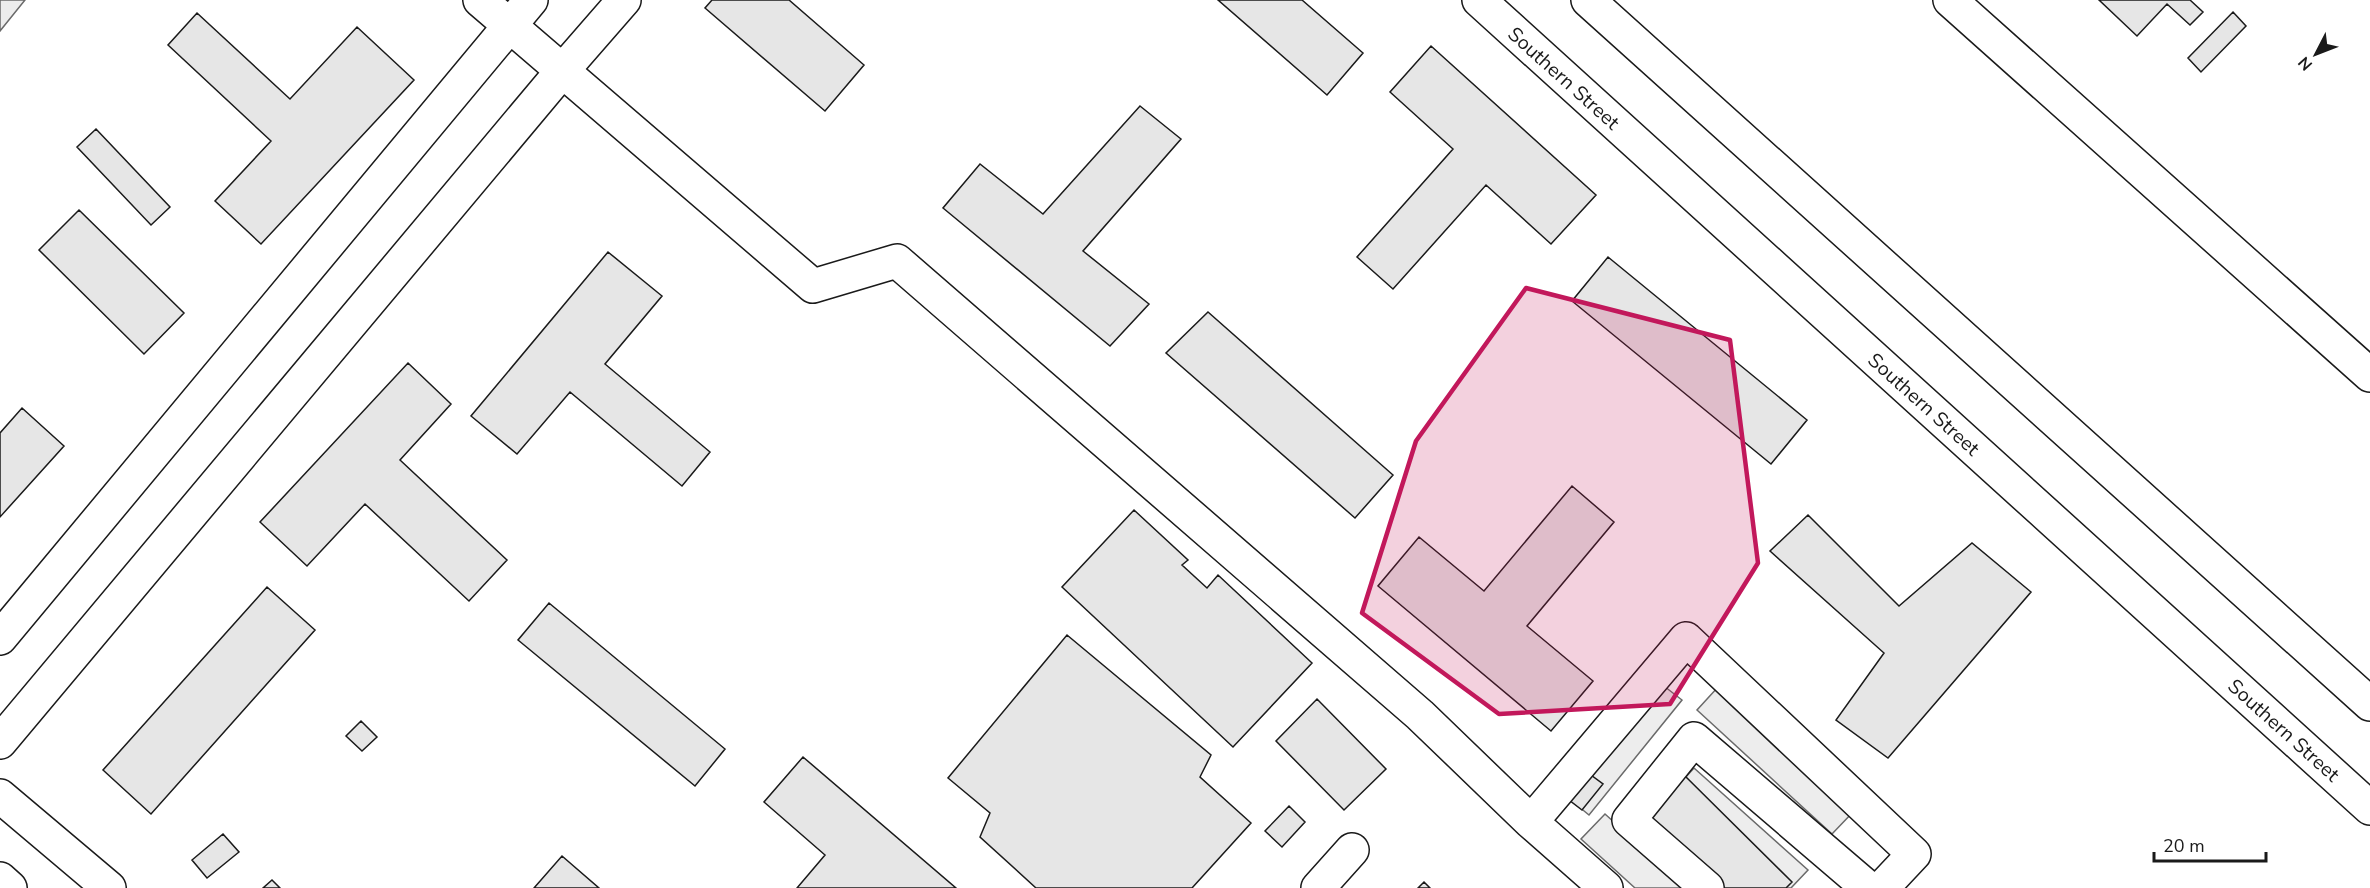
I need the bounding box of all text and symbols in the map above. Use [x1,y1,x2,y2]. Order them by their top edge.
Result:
street label: Southern Street [1502,21,1626,137]
north arrow [2286,24,2346,84]
text: N [2293,52,2318,75]
street label: Southern Street [1862,347,1986,463]
street label: Southern Street [2222,673,2346,789]
scale bar [2154,825,2266,863]
text: 20 m [2163,834,2205,858]

